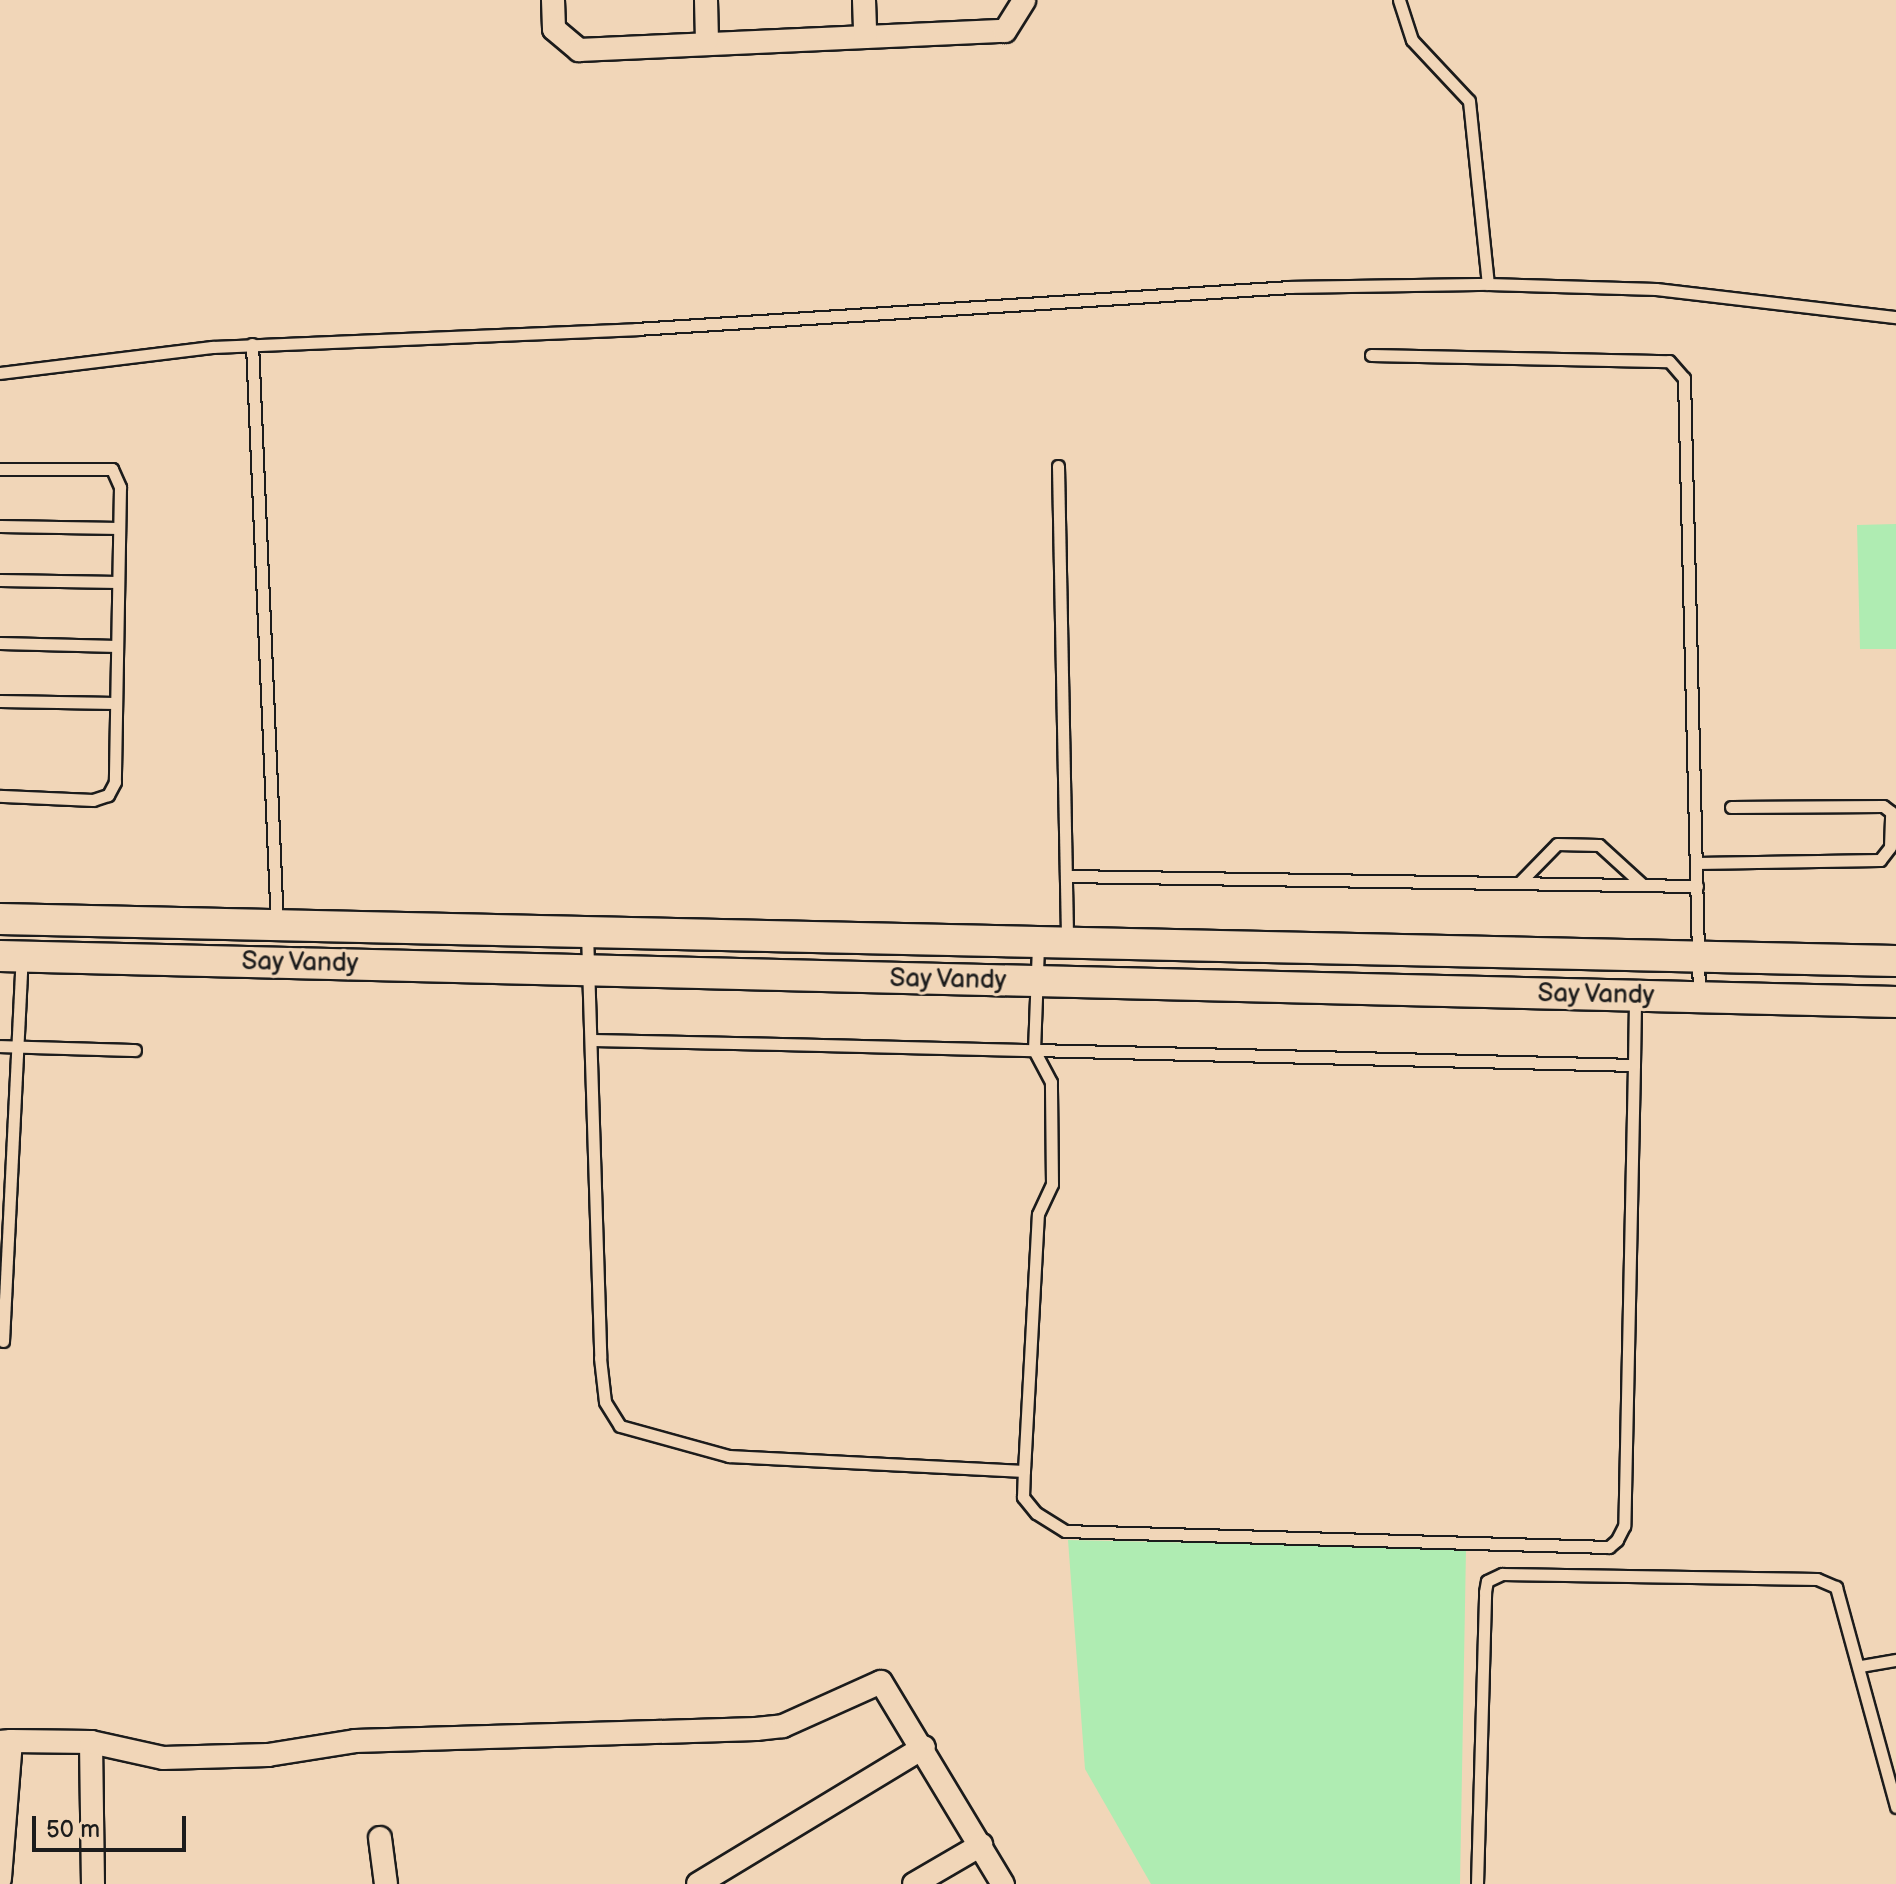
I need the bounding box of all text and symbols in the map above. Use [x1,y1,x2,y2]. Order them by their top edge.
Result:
street label: Say Vandy [240,946,360,980]
street label: Say Vandy [888,963,1008,997]
street label: Say Vandy [1536,978,1656,1012]
scale bar [36,1800,190,1850]
text: 50 m [46,1815,100,1844]

